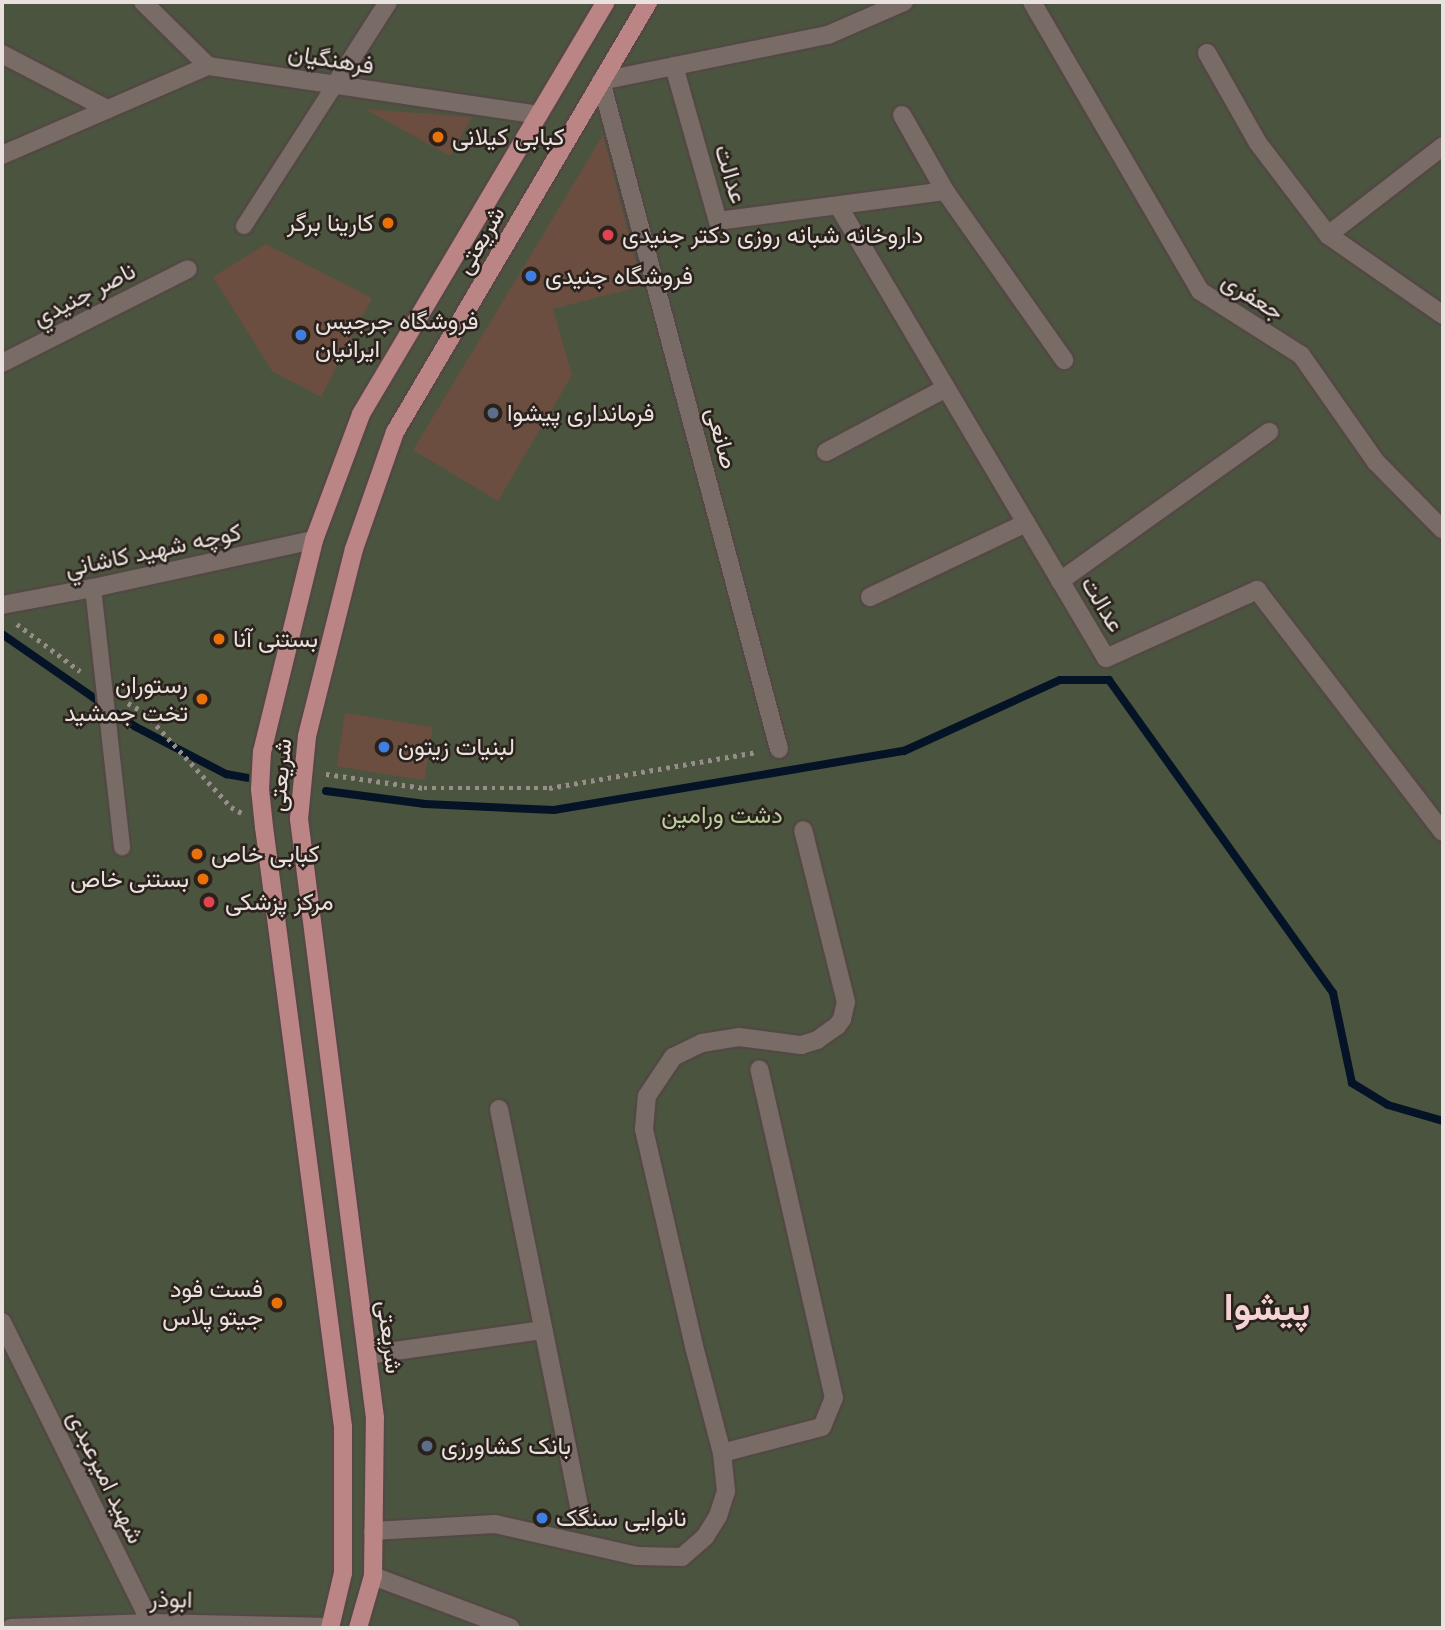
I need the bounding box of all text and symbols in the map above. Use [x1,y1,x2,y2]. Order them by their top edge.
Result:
street label: فرهنگیان [286,38,376,80]
place label: کبابی کیلانی [452,123,565,151]
marker: کبابی کیلانی [430,129,446,145]
street label: عدالت [708,141,754,207]
street label: شریعتی [449,201,511,279]
place label: کارینا برگر [287,209,374,237]
marker: کارینا برگر [380,215,396,231]
place label: داروخانه شبانه روزی دکتر جنیدی [622,221,923,249]
marker: داروخانه شبانه روزی دکتر جنیدی [600,227,616,243]
street label: ناصر جنيدي [28,256,140,332]
place label: فروشگاه جنیدی [545,262,693,290]
street label: جعفری [1217,266,1289,326]
marker: فروشگاه جنیدی [523,268,539,284]
place label: فروشگاه جرجیس ایرانیان [315,307,478,363]
marker: فروشگاه جرجیس ایرانیان [293,327,309,343]
place label: فرمانداری پیشوا [507,399,655,427]
street label: صانعی [700,404,744,472]
marker: فرمانداری پیشوا [485,405,501,421]
street label: كوچه شهيد كاشاني [62,517,244,583]
street label: عدالت [1075,571,1131,637]
place label: بستنی آنا [233,625,318,653]
marker: بستنی آنا [211,631,227,647]
place label: رستوران تخت جمشید [64,671,188,727]
marker: رستوران تخت جمشید [194,691,210,707]
place label: لبنیات زیتون [398,733,515,761]
street label: شریعتی [262,737,298,813]
marker: لبنیات زیتون [376,739,392,755]
park label: دشت ورامین [661,801,783,829]
place label: کبابی خاص [211,840,320,868]
marker: کبابی خاص [189,846,205,862]
place label: بستنی خاص [70,865,189,893]
marker: بستنی خاص [195,871,211,887]
place label: مرکز پزشکی [225,888,333,916]
marker: مرکز پزشکی [199,892,219,912]
place label: فست فود جیتو پلاس [162,1275,263,1331]
district label: پیشوا [1224,1284,1310,1330]
marker: فست فود جیتو پلاس [269,1295,285,1311]
street label: شریعتی [371,1299,409,1375]
street label: شهید امیرعبدی [61,1406,151,1548]
place label: بانک کشاورزی [441,1432,571,1460]
marker: بانک کشاورزی [419,1438,435,1454]
place label: نانوایی سنگک [556,1504,687,1532]
marker: نانوایی سنگک [534,1510,550,1526]
street label: ابوذر [149,1584,193,1614]

